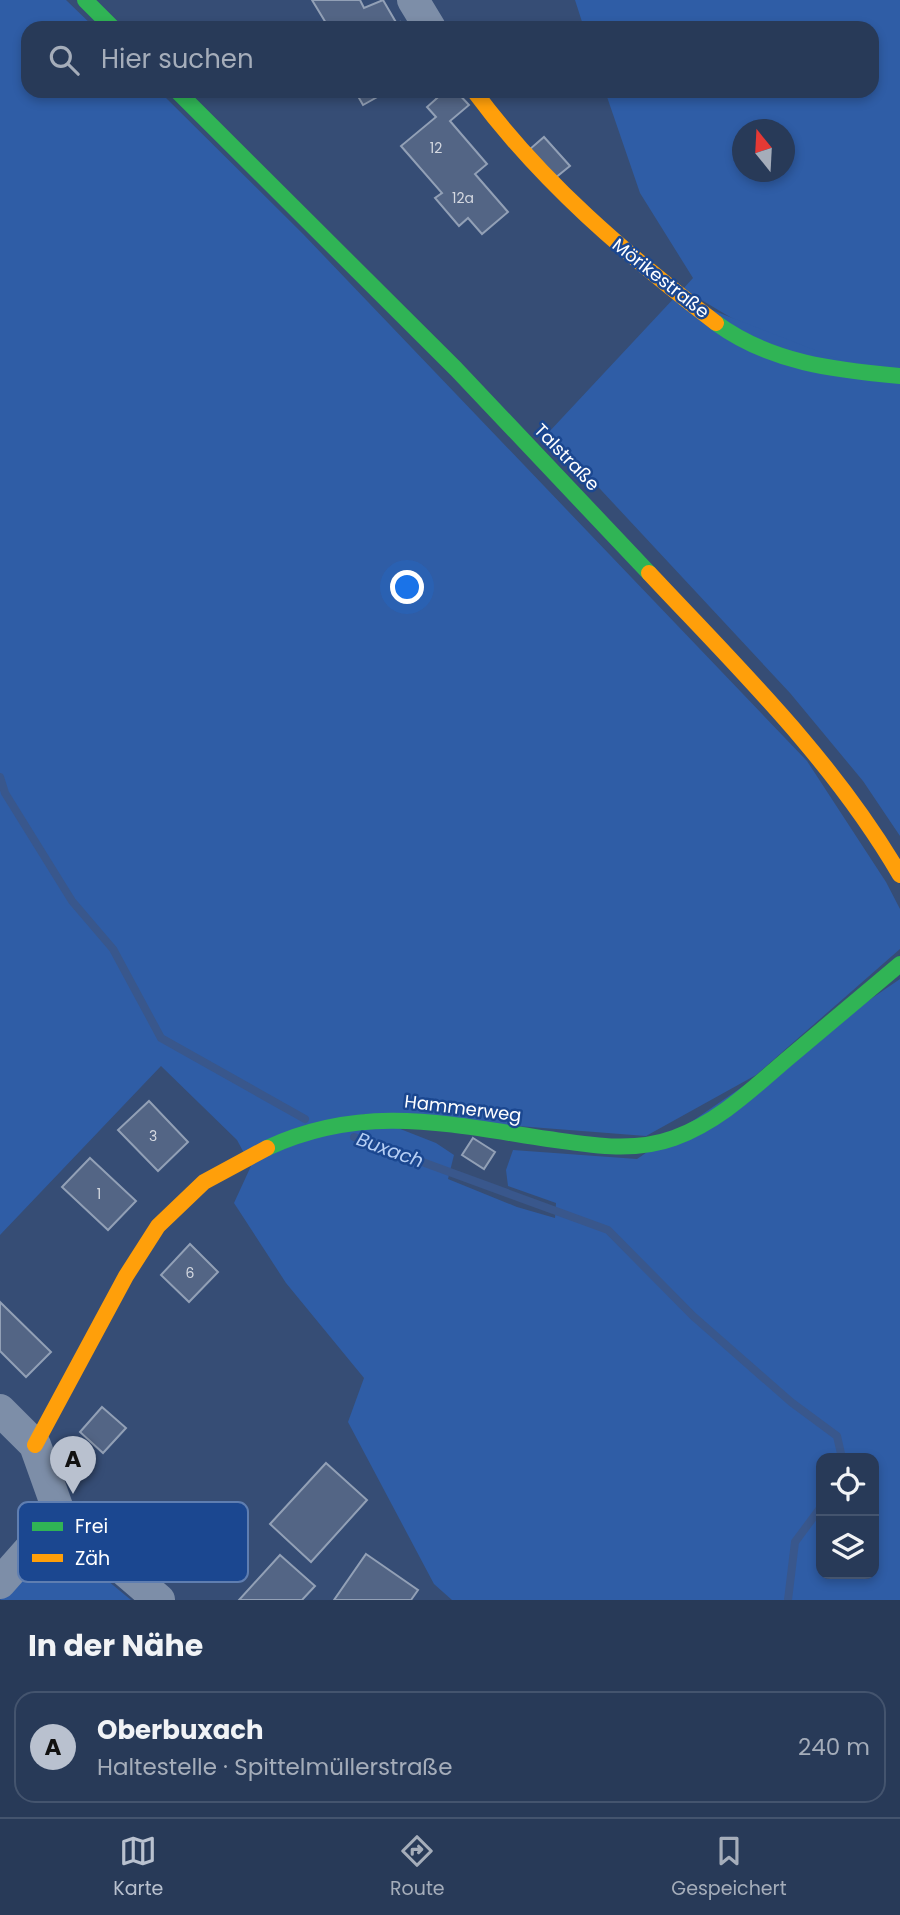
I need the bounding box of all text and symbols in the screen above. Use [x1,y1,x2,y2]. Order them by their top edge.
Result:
search box [21,21,879,98]
icon: search [45,41,83,79]
text: Hier suchen [101,41,254,77]
north arrow [732,119,795,182]
house number: 12 [430,138,442,158]
house number: 12a [452,188,474,208]
street label: Mörikestraße [607,232,715,324]
street label: Talstraße [529,418,605,496]
your location [390,570,424,604]
street label: Hammerweg [403,1088,523,1128]
water label: Buxach [353,1125,427,1175]
house number: 3 [149,1126,157,1146]
house number: 1 [97,1184,101,1204]
house number: 6 [186,1263,195,1283]
pin: A [50,1436,96,1494]
map controls [816,1453,879,1579]
button: locate [816,1453,879,1516]
legend [18,1502,248,1582]
text: Frei [75,1513,108,1540]
button: layers [816,1516,879,1579]
text: Zäh [75,1545,110,1572]
text: In der Nähe [28,1624,203,1667]
text: Oberbuxach [97,1712,264,1748]
text: A [45,1731,61,1763]
text: 240 m [798,1731,870,1763]
text: Haltestelle · Spittelmüllerstraße [97,1751,453,1783]
tab: Karte [113,1832,163,1903]
tab: Route [390,1832,445,1903]
tab: Gespeichert [671,1832,787,1903]

